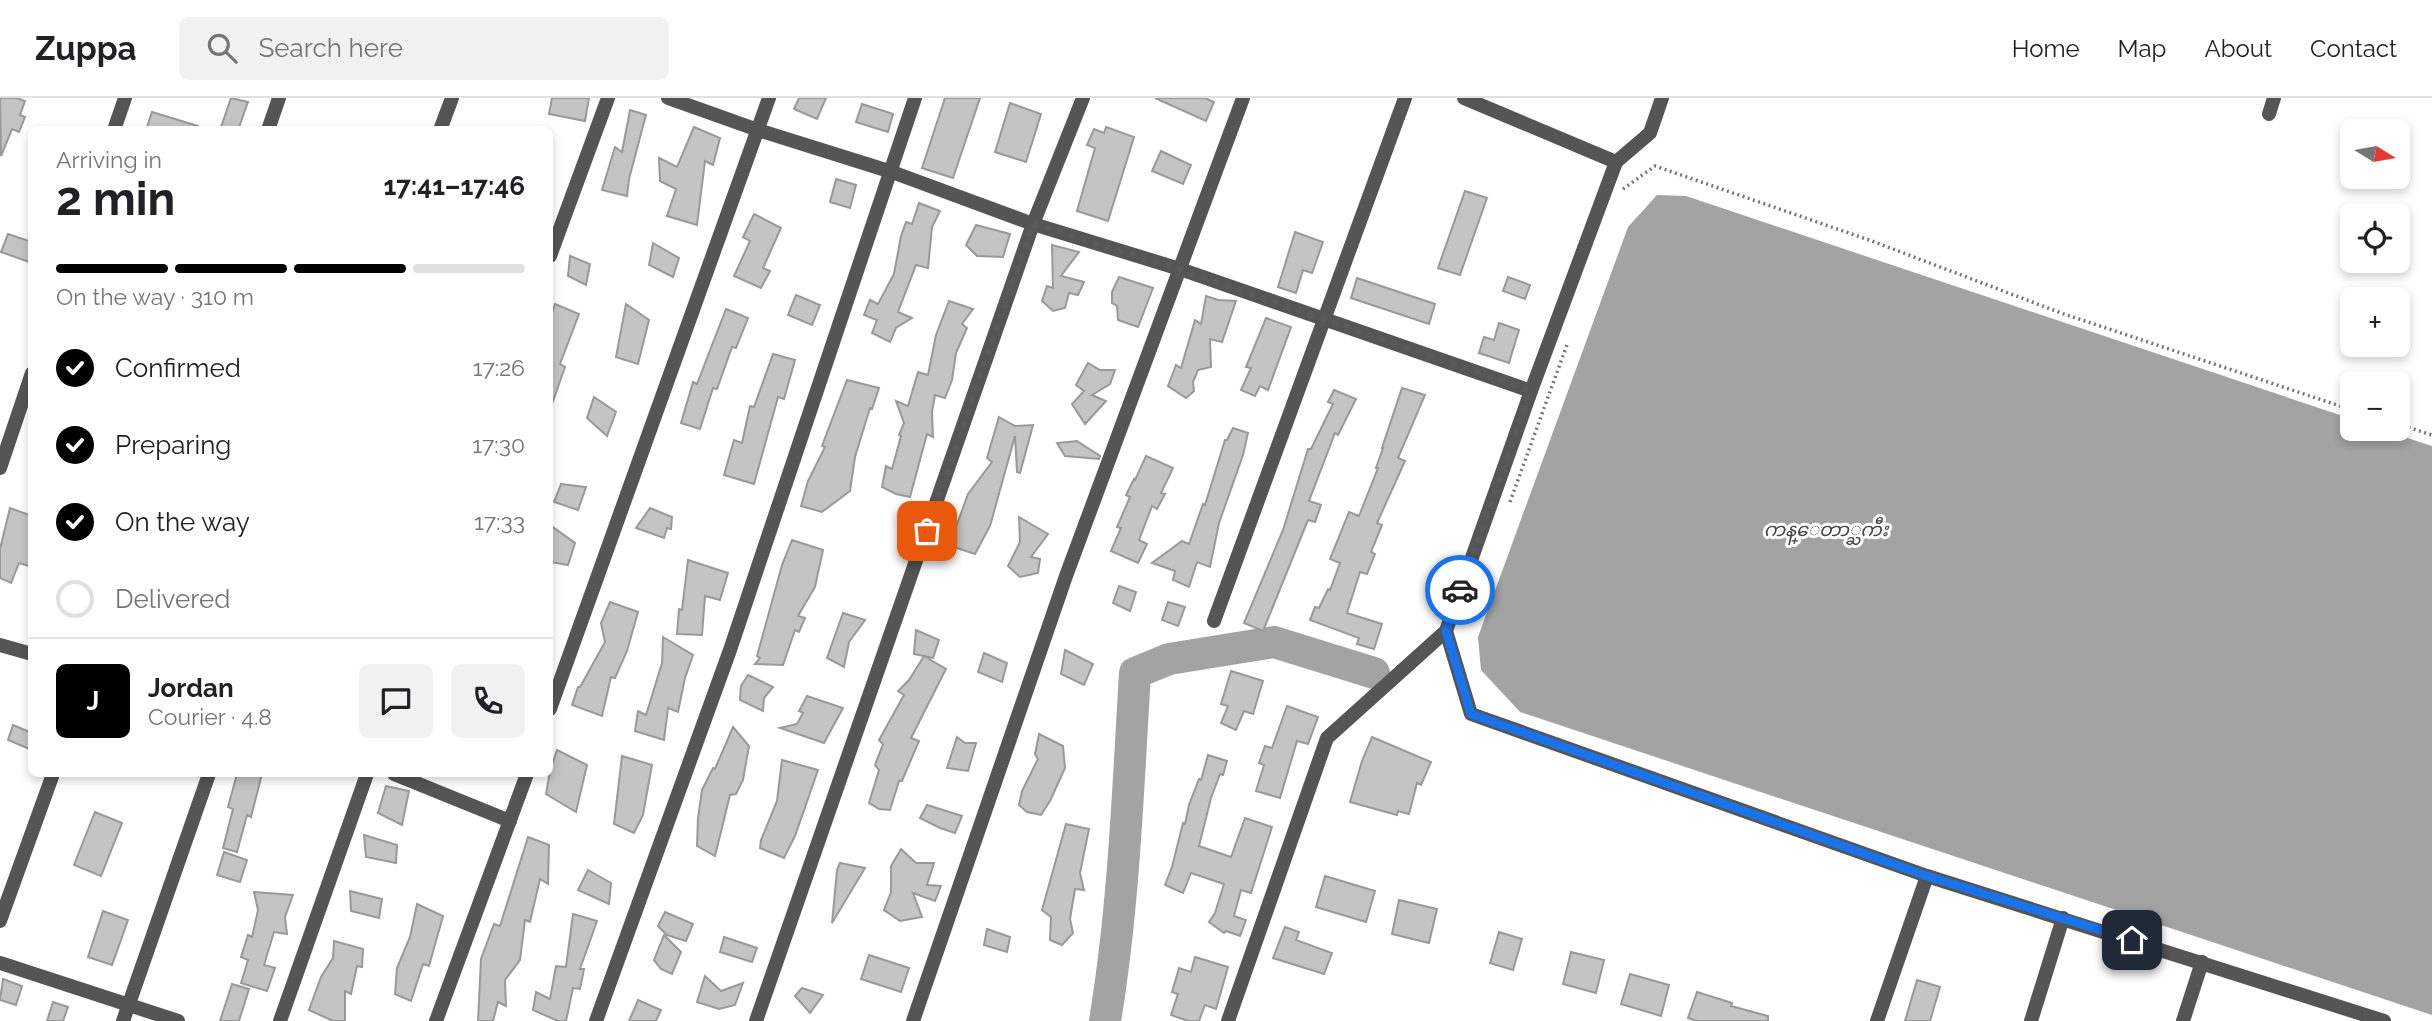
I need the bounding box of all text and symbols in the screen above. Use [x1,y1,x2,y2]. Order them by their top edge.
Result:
search box [179,17,669,80]
text: Zuppa [35,29,137,68]
icon: search [203,29,241,67]
text: Search here [259,33,403,63]
text: Home [2012,34,2080,63]
text: Map [2118,34,2166,63]
text: About [2204,34,2272,63]
text: Contact [2310,34,2397,63]
north arrow [2340,119,2410,189]
map controls [2340,119,2410,441]
text: Arriving in [56,146,162,173]
text: 17:41–17:46 [383,171,525,201]
text: 2 min [56,172,175,226]
button: locate [2340,203,2410,273]
text: On the way · 310 m [56,283,254,310]
button: + [2340,287,2410,357]
icon: check [56,349,94,387]
text: Confirmed [115,353,241,383]
text: 17:26 [473,354,525,381]
button: − [2340,371,2410,441]
icon: check [56,426,94,464]
text: Preparing [115,430,231,460]
text: 17:30 [472,431,525,458]
pin [897,501,957,561]
icon: check [56,503,94,541]
text: On the way [115,507,250,537]
text: 17:33 [474,508,525,535]
icon: bag [908,512,946,550]
water label: ကန္ေတာ္ႀကီး [1764,516,1890,545]
courier [1425,555,1495,625]
icon: car [1441,571,1479,609]
text: Delivered [115,584,230,614]
button: chat [359,664,433,738]
button: phone [451,664,525,738]
text: Jordan [148,673,234,703]
text: J [87,686,99,716]
text: Courier · 4.8 [148,703,272,730]
pin [2102,910,2162,970]
icon: home [2113,921,2151,959]

